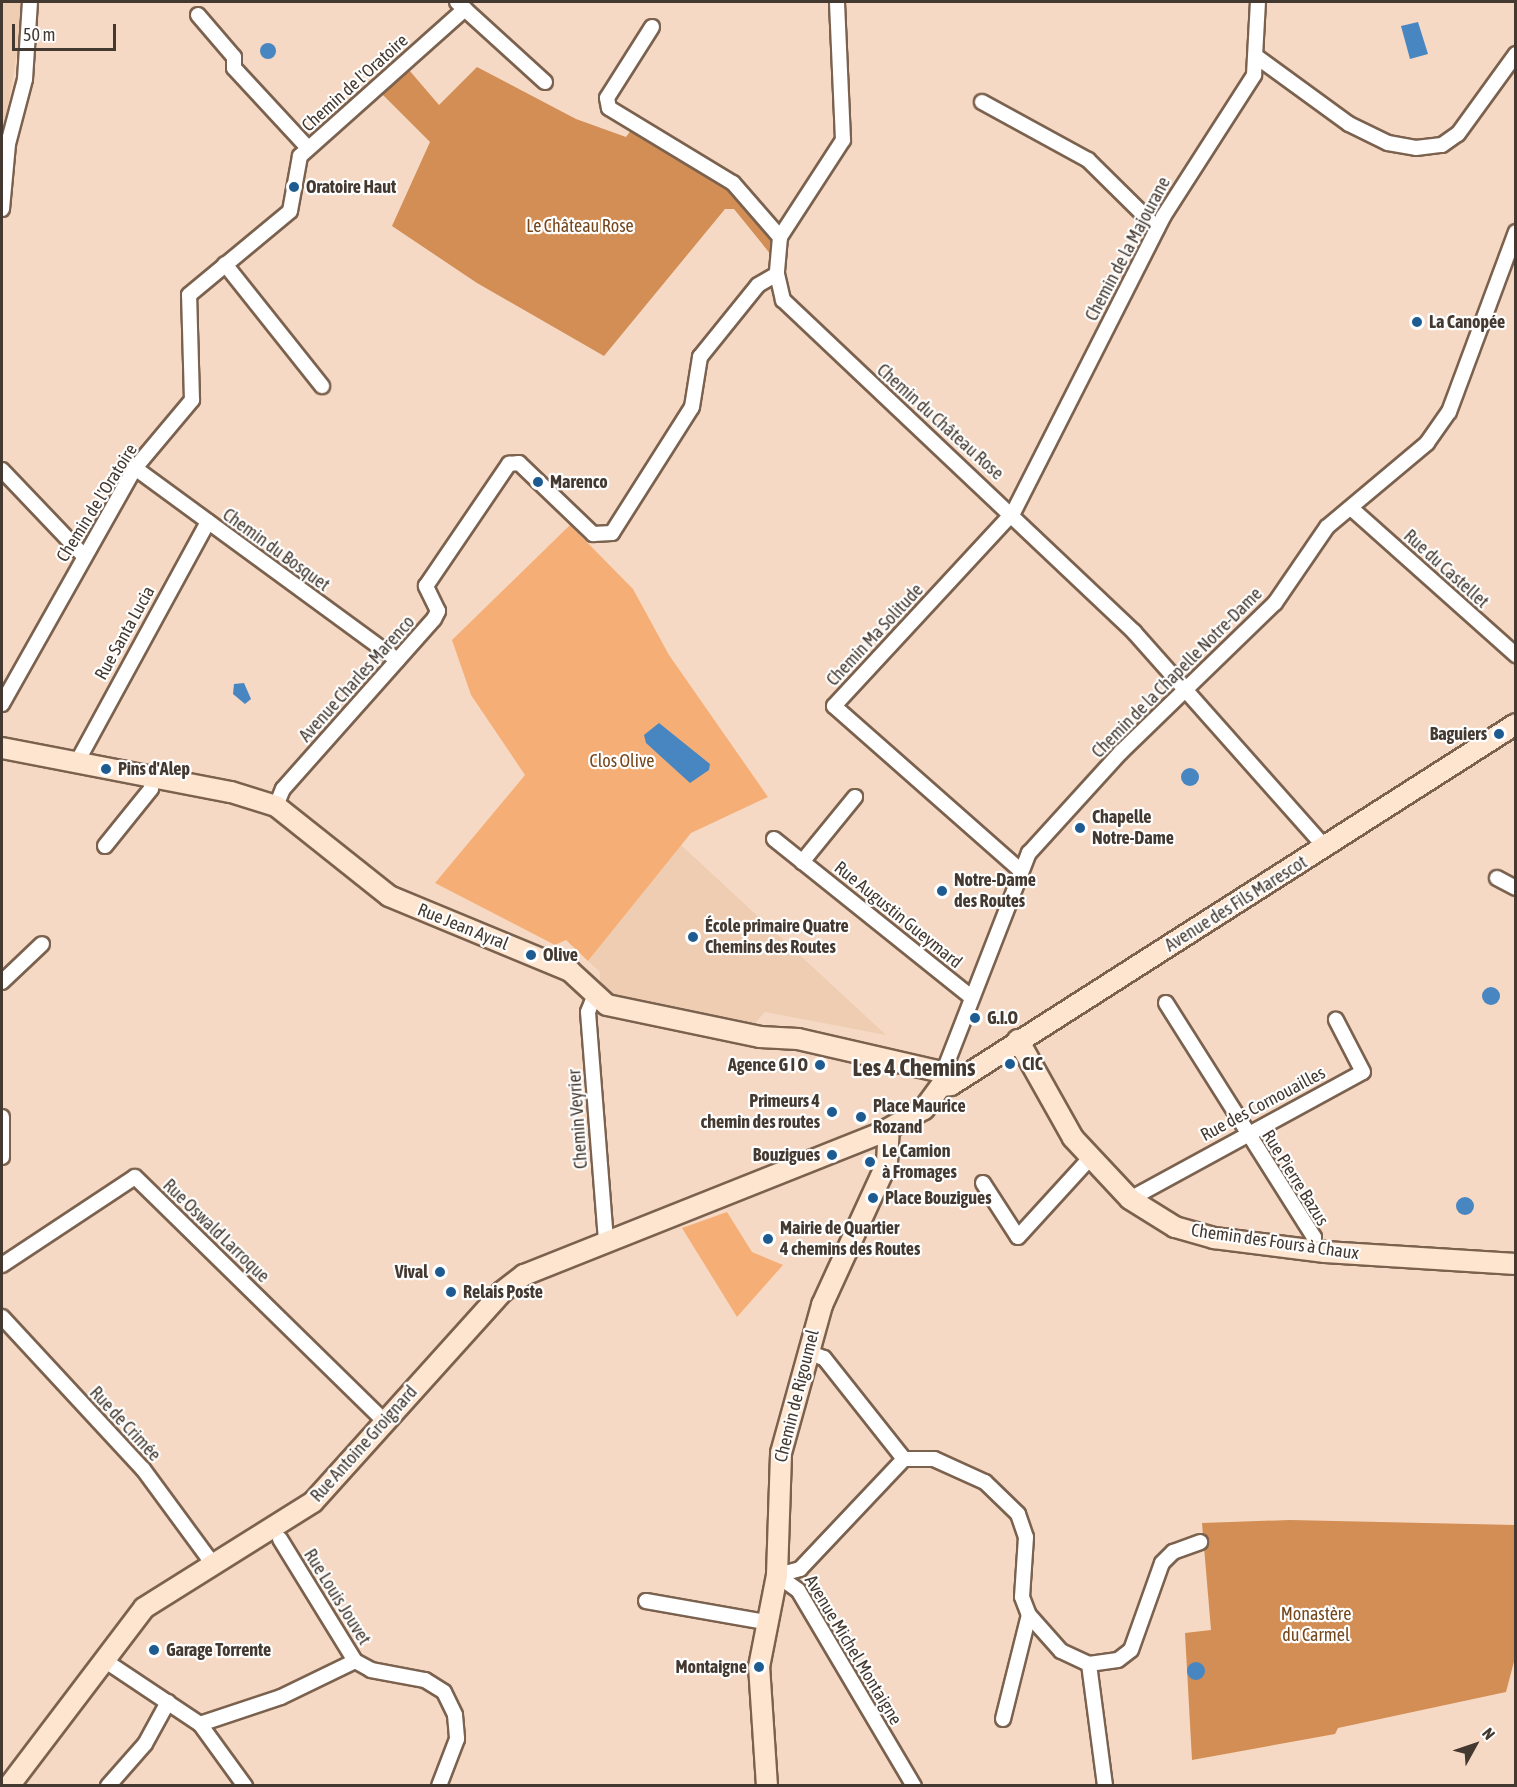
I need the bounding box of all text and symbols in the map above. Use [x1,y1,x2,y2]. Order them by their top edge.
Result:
scale bar [15,12,118,50]
text: 50 m [23,24,55,45]
street label: Chemin de l'Oratoire [298,30,412,136]
street label: Chemin de la Majourane [1081,173,1175,325]
place label: Oratoire Haut [306,176,396,198]
marker: Oratoire Haut [287,180,301,194]
park label: Le Château Rose [526,215,634,237]
place label: La Canopée [1429,311,1505,333]
marker: La Canopée [1410,315,1424,329]
street label: Chemin du Château Rose [872,359,1008,485]
street label: Chemin de l'Oratoire [52,440,142,566]
place label: Marenco [550,471,608,493]
marker: Marenco [531,475,545,489]
street label: Chemin du Bosquet [218,504,334,596]
street label: Rue du Castellet [1399,525,1493,613]
street label: Chemin Ma Solitude [822,579,928,691]
street label: Rue Santa Lucia [90,582,160,684]
street label: Chemin de la Chapelle Notre-Dame [1087,583,1267,763]
street label: Avenue Charles Marenco [295,612,419,746]
place label: Baguiers [1430,723,1487,745]
marker: Baguiers [1492,727,1506,741]
park label: Clos Olive [590,750,654,772]
place label: Pins d'Alep [118,758,190,780]
marker: Pins d'Alep [99,762,113,776]
place label: Chapelle Notre-Dame [1092,807,1174,850]
marker: Chapelle Notre-Dame [1073,821,1087,835]
street label: Avenue des Fils Marescot [1161,852,1311,956]
street label: Rue Augustin Gueymard [830,857,966,973]
place label: Notre-Dame des Routes [954,870,1036,912]
marker: Notre-Dame des Routes [935,884,949,898]
street label: Rue Jean Ayral [414,899,512,955]
place label: École primaire Quatre Chemins des Routes [705,916,849,958]
marker: École primaire Quatre Chemins des Routes [686,930,700,944]
place label: Olive [543,944,578,966]
marker: Olive [524,948,538,962]
place label: G.I.O [987,1007,1018,1029]
marker: G.I.O [968,1011,982,1025]
place label: CIC [1022,1053,1043,1075]
place label: Agence G I O [728,1054,808,1076]
district label: Les 4 Chemins [853,1054,975,1082]
marker: CIC [1003,1057,1017,1071]
marker: Agence G I O [813,1058,827,1072]
street label: Rue des Cornouailles [1197,1062,1329,1146]
street label: Chemin Veyrier [564,1068,592,1170]
place label: Primeurs 4 chemin des routes [701,1091,820,1134]
place label: Place Maurice Rozand [873,1096,966,1138]
marker: Primeurs 4 chemin des routes [825,1105,839,1119]
marker: Place Maurice Rozand [854,1110,868,1124]
street label: Rue Pierre Bazus [1257,1126,1333,1230]
place label: Le Camion à Fromages [882,1141,957,1184]
place label: Bouzigues [753,1144,820,1166]
marker: Bouzigues [825,1148,839,1162]
marker: Le Camion à Fromages [863,1155,877,1169]
street label: Rue Oswald Larroque [158,1175,274,1287]
place label: Place Bouzigues [885,1187,992,1209]
marker: Place Bouzigues [866,1191,880,1205]
place label: Mairie de Quartier 4 chemins des Routes [780,1218,920,1260]
street label: Chemin des Fours à Chaux [1190,1220,1360,1264]
marker: Mairie de Quartier 4 chemins des Routes [761,1232,775,1246]
place label: Vival [395,1261,428,1283]
marker: Vival [433,1265,447,1279]
place label: Relais Poste [463,1281,543,1303]
marker: Relais Poste [444,1285,458,1299]
street label: Chemin de Rigoumel [770,1327,824,1465]
street label: Rue Antoine Groignard [306,1381,422,1507]
street label: Rue de Crimée [85,1382,165,1466]
street label: Rue Louis Jouvet [299,1545,375,1649]
street label: Avenue Michel Montaigne [800,1571,906,1729]
park label: Monastère du Carmel [1281,1604,1351,1646]
place label: Garage Torrente [166,1639,271,1661]
marker: Garage Torrente [147,1643,161,1657]
place label: Montaigne [675,1656,747,1678]
marker: Montaigne [752,1660,766,1674]
north arrow [1445,1715,1505,1775]
text: N [1479,1724,1499,1743]

